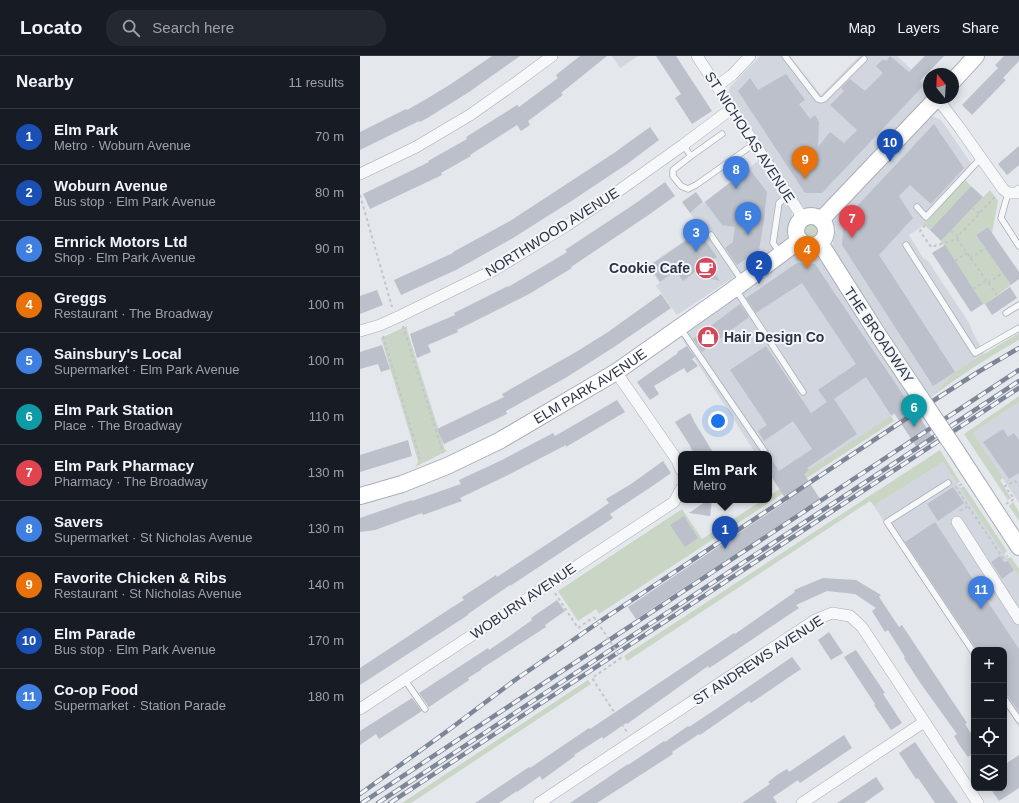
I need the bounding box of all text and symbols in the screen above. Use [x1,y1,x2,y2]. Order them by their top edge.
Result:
search box [106,10,386,46]
text: Locato [20,17,82,38]
icon: search [120,17,142,39]
text: Search here [152,19,234,36]
text: Map [848,20,876,36]
text: Layers [898,20,940,36]
text: Share [962,20,999,36]
north arrow [923,68,959,104]
street label: ST NICHOLAS AVENUE [702,69,798,205]
text: Nearby [16,72,74,91]
text: 11 results [289,75,344,90]
text: Elm Park [54,121,118,138]
text: 1 [25,129,33,144]
text: 70 m [315,129,344,144]
pin: 10 [877,129,903,162]
text: Metro · Woburn Avenue [54,138,191,153]
pin: 9 [792,146,818,179]
pin: 8 [723,156,749,189]
text: Woburn Avenue [54,177,168,194]
street label: NORTHWOOD AVENUE [482,184,622,280]
text: 2 [25,185,33,200]
text: 80 m [315,185,344,200]
text: Bus stop · Elm Park Avenue [54,194,216,209]
pin: 5 [735,202,761,235]
pin: 7 [839,205,865,238]
pin: 3 [683,219,709,252]
text: Ernrick Motors Ltd [54,233,187,250]
pin: 4 [794,236,820,269]
text: 3 [25,241,33,256]
text: 90 m [315,241,344,256]
text: Shop · Elm Park Avenue [54,250,195,265]
pin: 2 [746,251,772,284]
cafe icon: Cookie Cafe [693,255,719,281]
place label: Cookie Cafe [609,260,690,276]
street label: THE BROADWAY [841,284,917,386]
text: Greggs [54,289,107,306]
text: 4 [25,297,33,312]
text: 100 m [308,297,344,312]
text: Restaurant · The Broadway [54,306,213,321]
shop icon: Hair Design Co [695,324,721,350]
place label: Hair Design Co [724,329,824,345]
text: Sainsbury's Local [54,345,182,362]
street label: ELM PARK AVENUE [531,345,649,427]
text: 5 [25,353,33,368]
text: 100 m [308,353,344,368]
text: Supermarket · Elm Park Avenue [54,362,239,377]
pin: 6 [901,394,927,427]
text: Elm Park Station [54,401,173,418]
text: 6 [25,409,33,424]
text: 110 m [309,409,344,424]
your location [708,411,728,431]
text: Place · The Broadway [54,418,182,433]
popup [678,451,772,503]
text: Elm Park Pharmacy [54,457,194,474]
text: Elm Park [693,461,757,478]
text: 7 [25,465,33,480]
text: 130 m [308,465,344,480]
text: Pharmacy · The Broadway [54,474,208,489]
text: Metro [693,478,726,493]
text: Savers [54,513,103,530]
pin: 1 [712,516,738,549]
text: 8 [25,521,33,536]
text: 130 m [308,521,344,536]
text: Supermarket · St Nicholas Avenue [54,530,252,545]
street label: WOBURN AVENUE [467,560,579,642]
text: Favorite Chicken & Ribs [54,569,227,586]
pin: 11 [968,576,994,609]
text: 9 [25,577,33,592]
text: 140 m [308,577,344,592]
text: Restaurant · St Nicholas Avenue [54,586,242,601]
street label: ST ANDREWS AVENUE [690,612,826,708]
text: Elm Parade [54,625,136,642]
text: 10 [22,633,36,648]
text: 170 m [308,633,344,648]
text: Bus stop · Elm Park Avenue [54,642,216,657]
map controls [971,647,1007,791]
button: + [971,647,1007,683]
text: Co-op Food [54,681,138,698]
button: − [971,683,1007,719]
text: 11 [22,689,36,704]
text: 180 m [308,689,344,704]
text: Supermarket · Station Parade [54,698,226,713]
button: locate [971,719,1007,755]
button: layers [971,755,1007,791]

